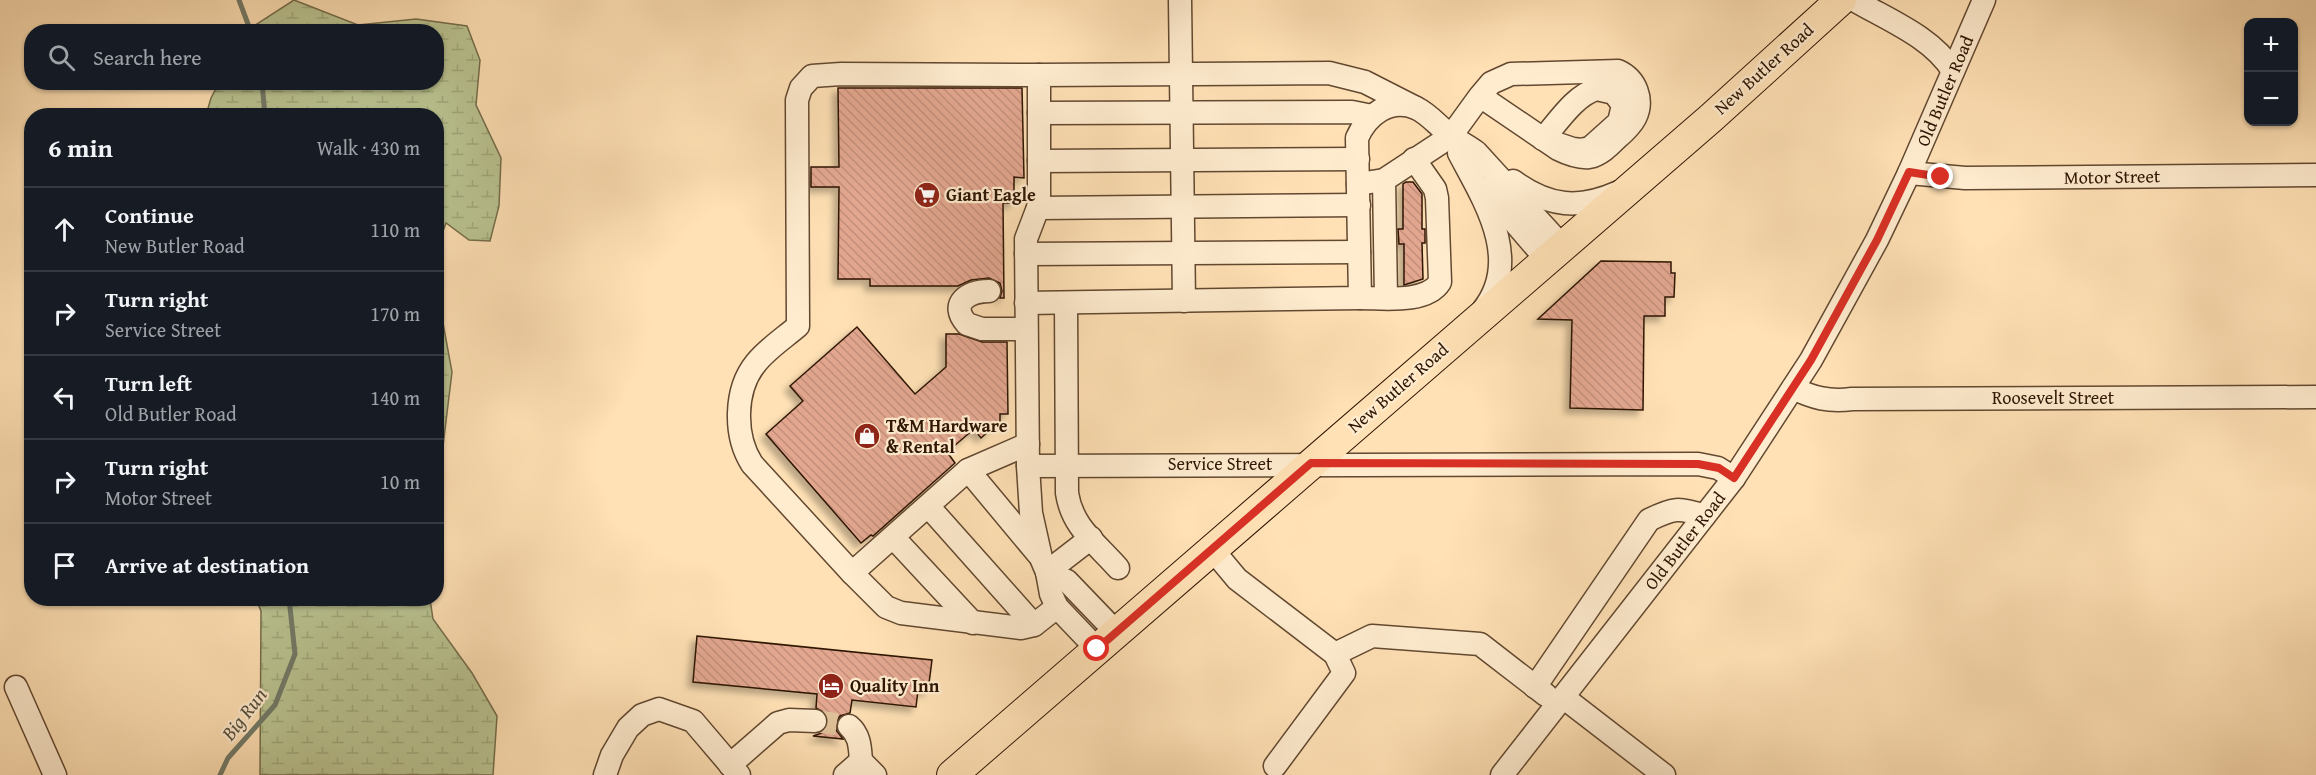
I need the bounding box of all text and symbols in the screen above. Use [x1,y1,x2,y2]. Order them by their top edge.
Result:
street label: New Butler Road [1708,16,1820,121]
map controls [2244,18,2298,126]
button: + [2244,18,2298,72]
search box [24,24,444,90]
street label: Old Butler Road [1909,31,1980,151]
icon: search [45,41,78,74]
text: Search here [93,41,202,73]
button: − [2244,72,2298,126]
text: 6 min [48,128,113,167]
text: Walk · 430 m [317,133,420,162]
street label: Motor Street [2064,162,2161,191]
route end [1927,163,1953,189]
supermarket icon: Giant Eagle [912,180,942,210]
place label: Giant Eagle [946,181,1036,208]
text: Continue [105,199,194,231]
icon: ahead [48,213,81,246]
text: 110 m [370,215,420,244]
text: New Butler Road [105,231,245,260]
text: Turn right [105,283,208,315]
icon: right [48,297,81,330]
text: 170 m [370,299,420,328]
text: Service Street [105,315,221,344]
street label: New Butler Road [1341,336,1454,439]
text: Turn left [105,367,192,399]
icon: left [48,381,81,414]
text: 140 m [370,383,420,412]
street label: Roosevelt Street [1992,384,2115,411]
text: Old Butler Road [105,399,237,428]
place label: T&M Hardware & Rental [886,412,1008,460]
shop icon: T&M Hardware & Rental [852,421,882,451]
street label: Service Street [1168,450,1273,477]
text: Turn right [105,451,208,483]
icon: right [48,465,81,498]
text: 10 m [380,467,420,496]
text: Motor Street [105,483,212,512]
street label: Old Butler Road [1638,485,1732,596]
icon: arrive [48,549,81,582]
text: Arrive at destination [105,549,309,581]
route start [1083,635,1109,661]
hotel icon: Quality Inn [816,671,846,701]
place label: Quality Inn [850,672,940,699]
water label: Big Run [213,681,273,747]

